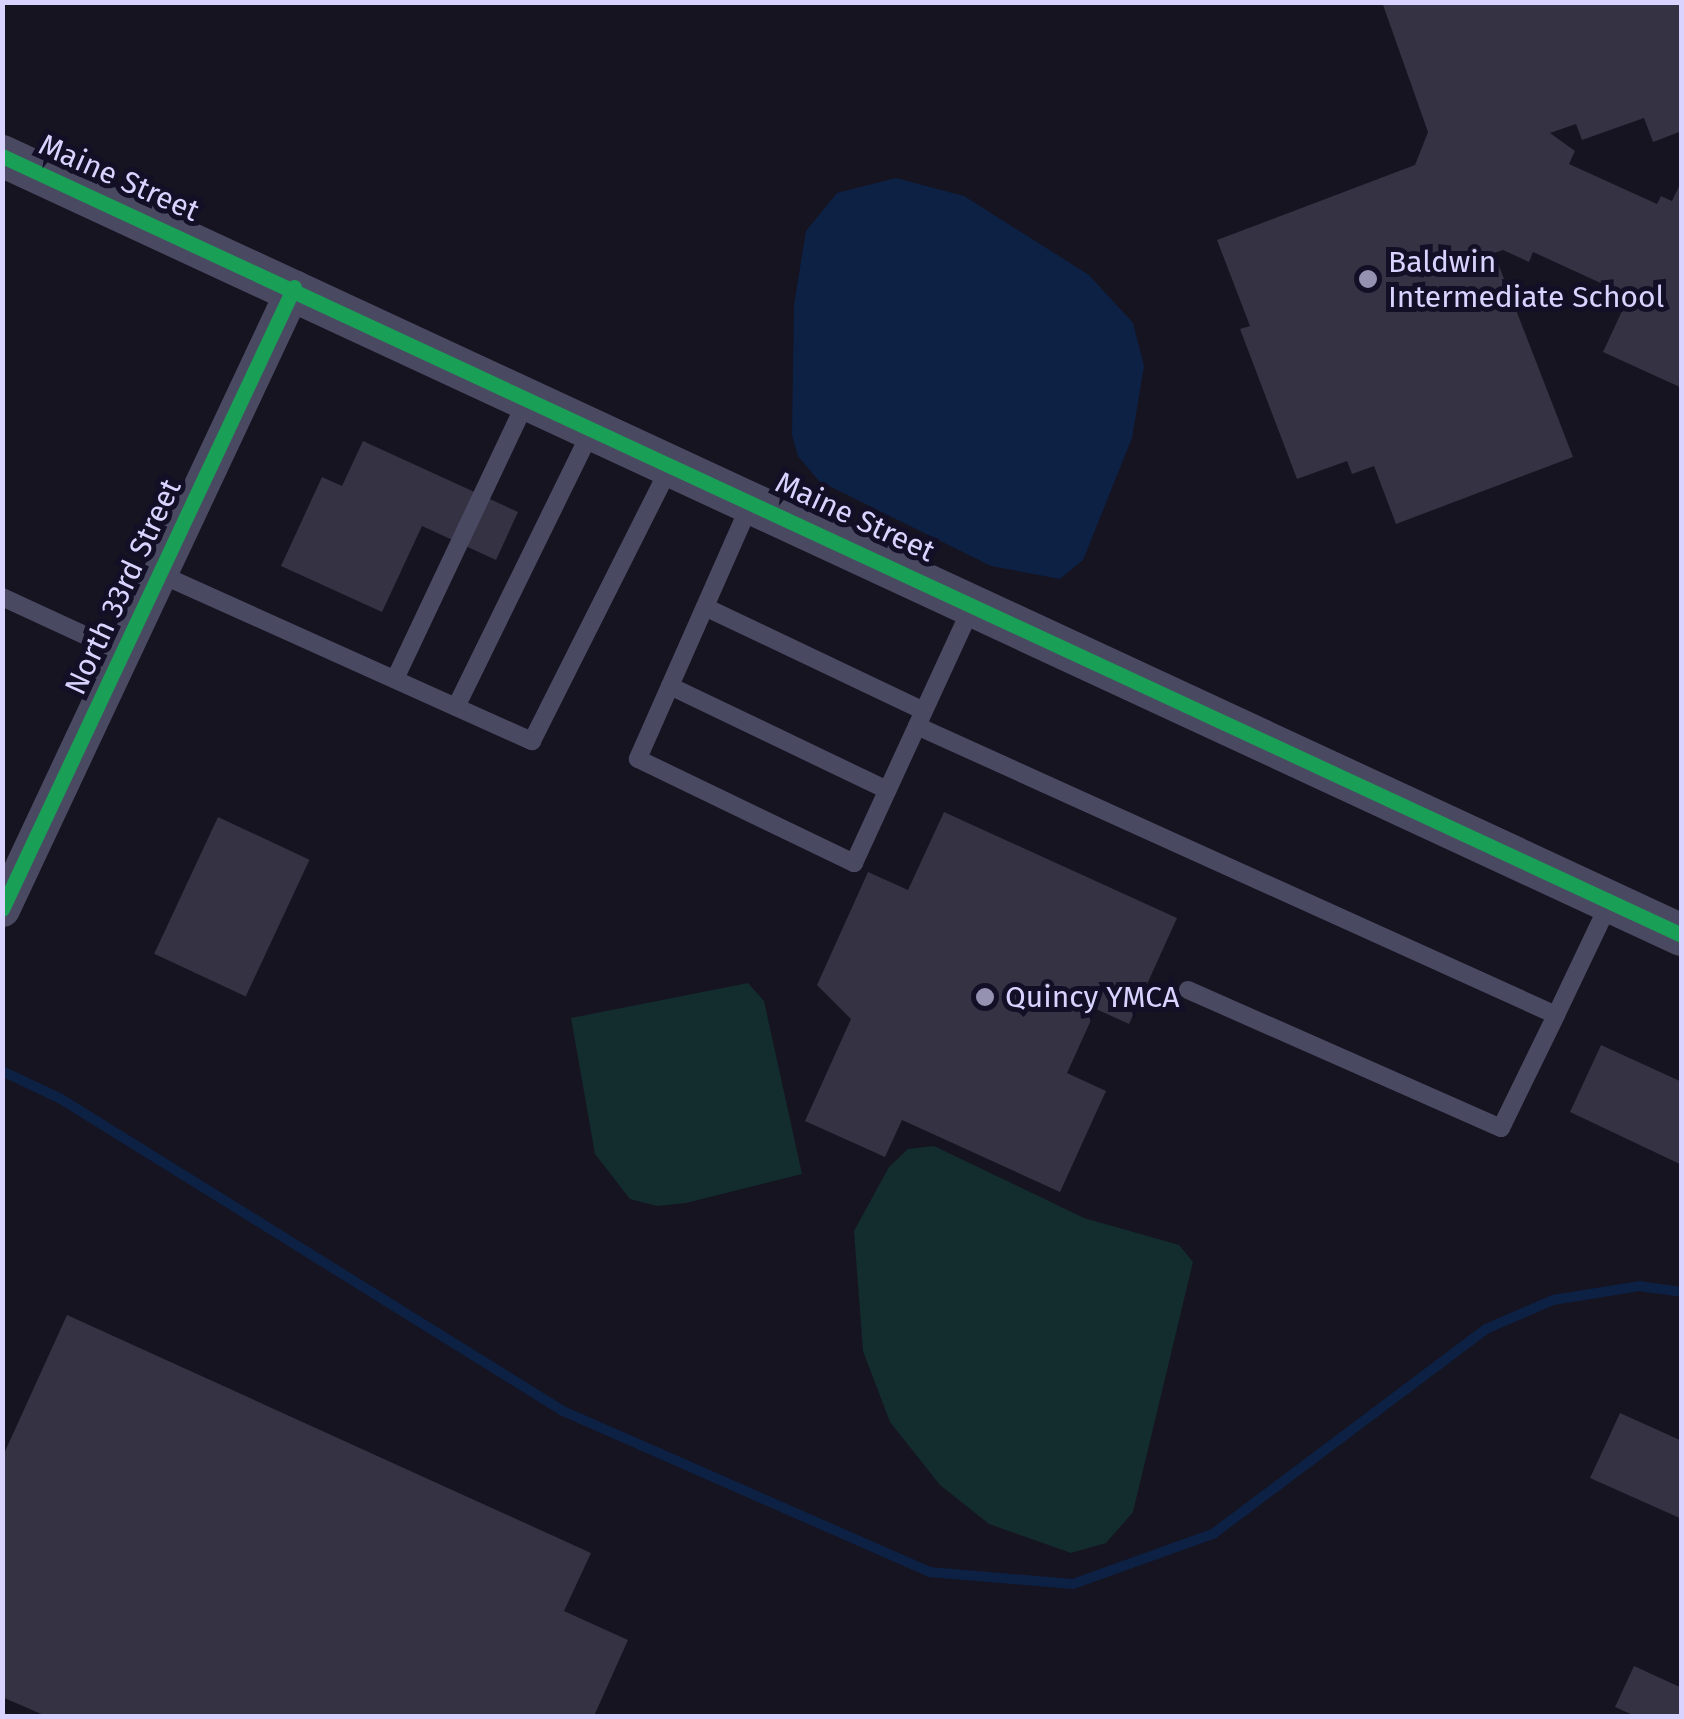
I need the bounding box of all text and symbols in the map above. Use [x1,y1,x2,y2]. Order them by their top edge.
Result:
street label: Maine Street [33,127,205,229]
place label: Baldwin Intermediate School [1388,244,1664,314]
marker: Baldwin Intermediate School [1357,268,1379,290]
street label: Maine Street [770,464,940,570]
street label: North 33rd Street [57,473,189,701]
place label: Quincy YMCA [1005,979,1179,1015]
marker: Quincy YMCA [974,986,996,1008]

